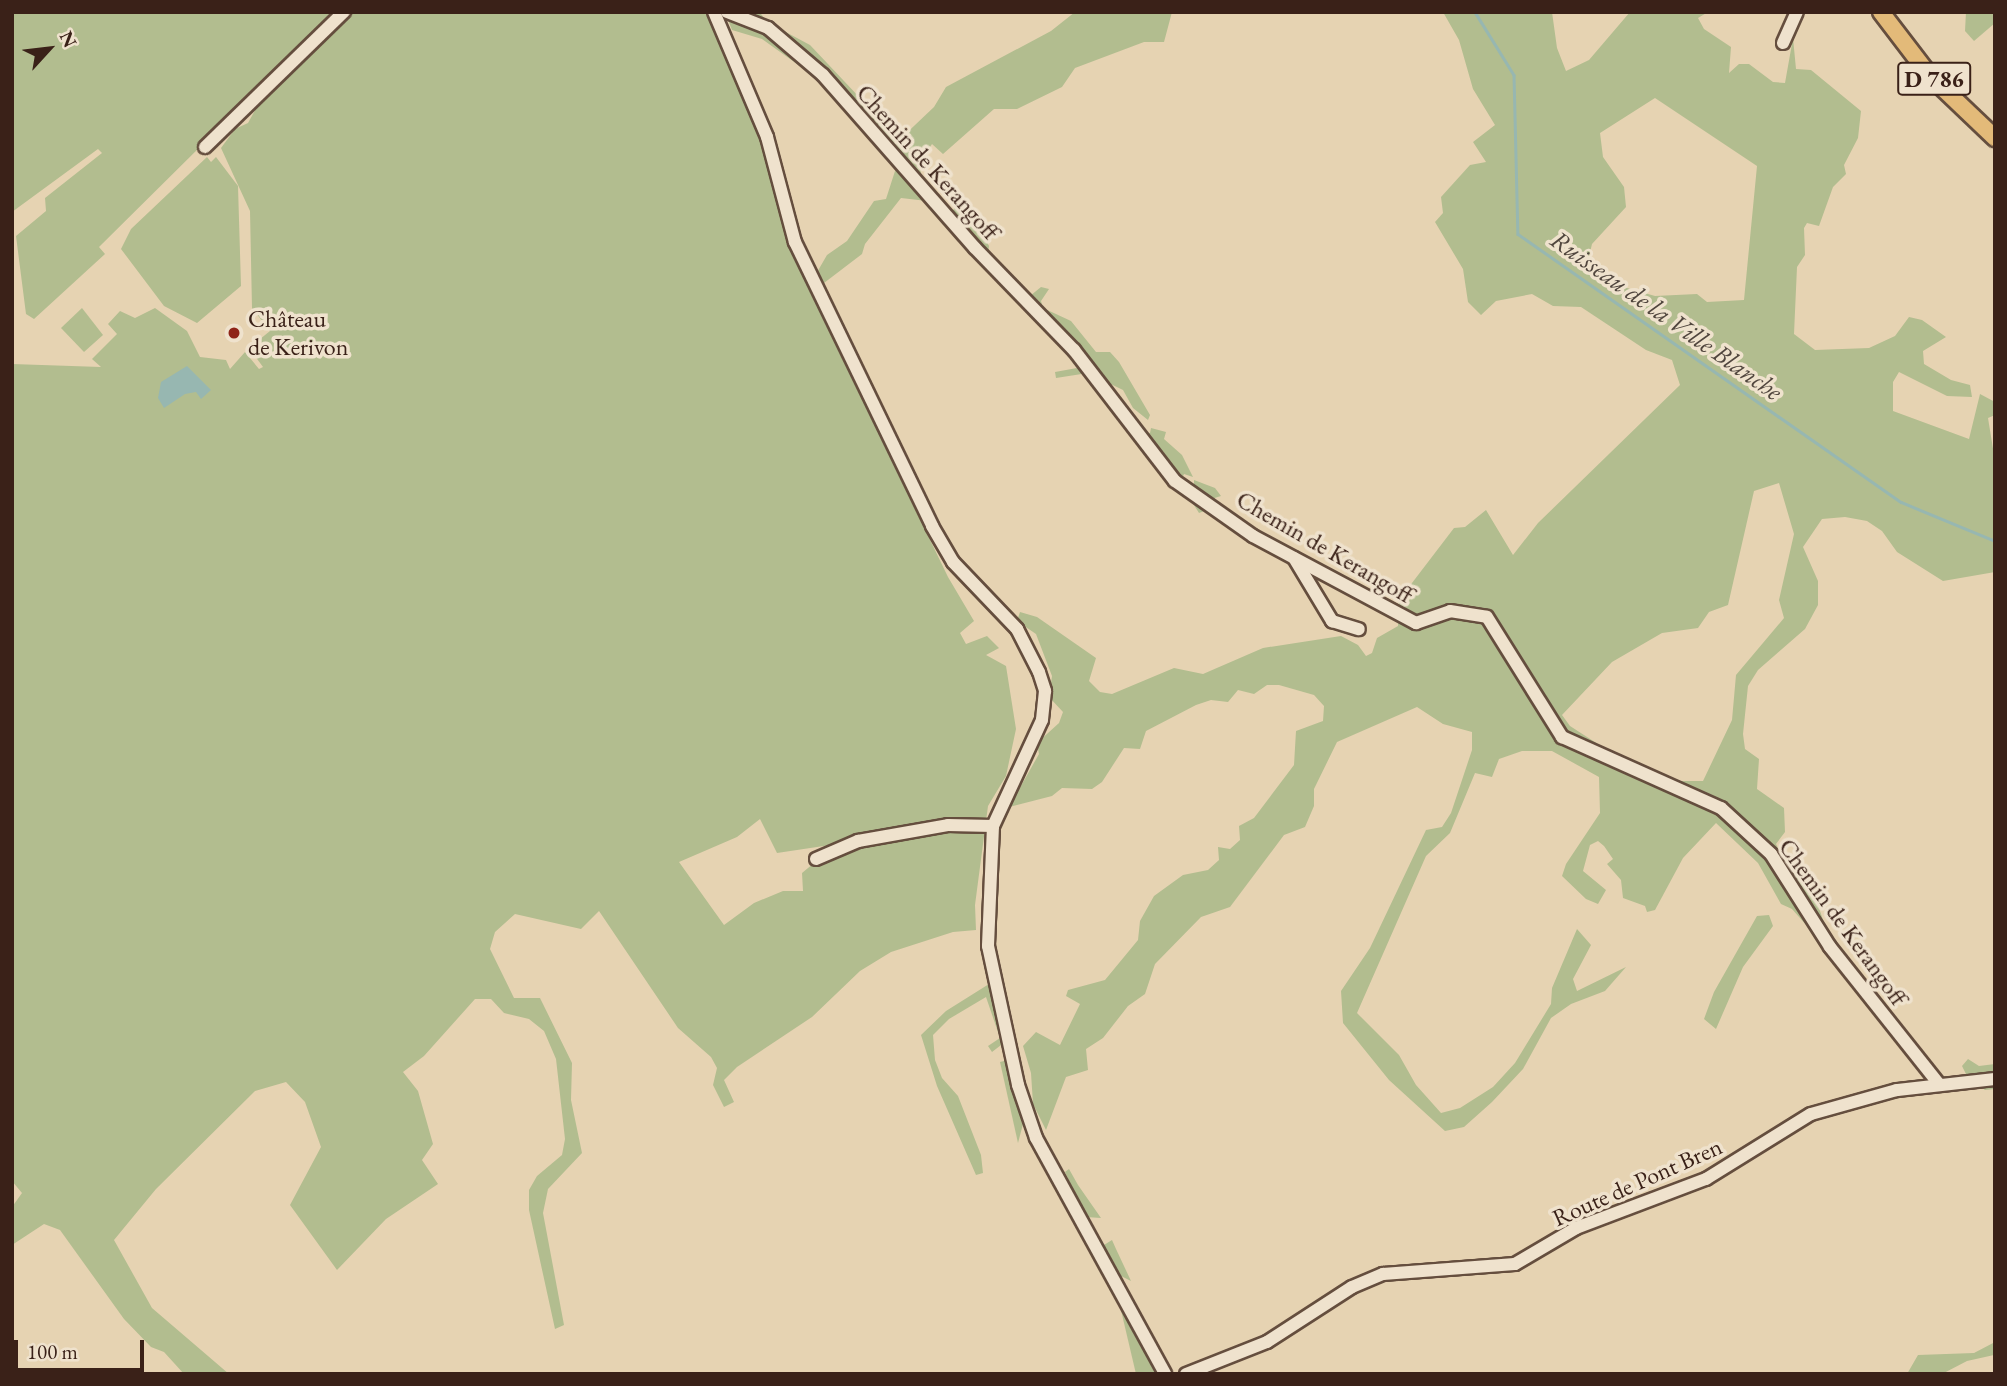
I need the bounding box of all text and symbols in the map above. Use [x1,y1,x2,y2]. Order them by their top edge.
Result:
north arrow [14,14,84,84]
text: N [54,27,83,52]
road number: D 786 [1896,60,1972,99]
street label: Chemin de Kerangoff [851,78,1005,246]
water label: Ruisseau de la Ville Blanche [1544,224,1788,408]
place label: Château de Kerivon [248,305,348,361]
marker: Château de Kerivon [226,325,242,341]
street label: Chemin de Kerangoff [1232,485,1418,609]
street label: Chemin de Kerangoff [1773,833,1913,1011]
street label: Route de Pont Bren [1548,1132,1726,1232]
scale bar [18,1326,147,1370]
text: 100 m [27,1338,78,1365]

